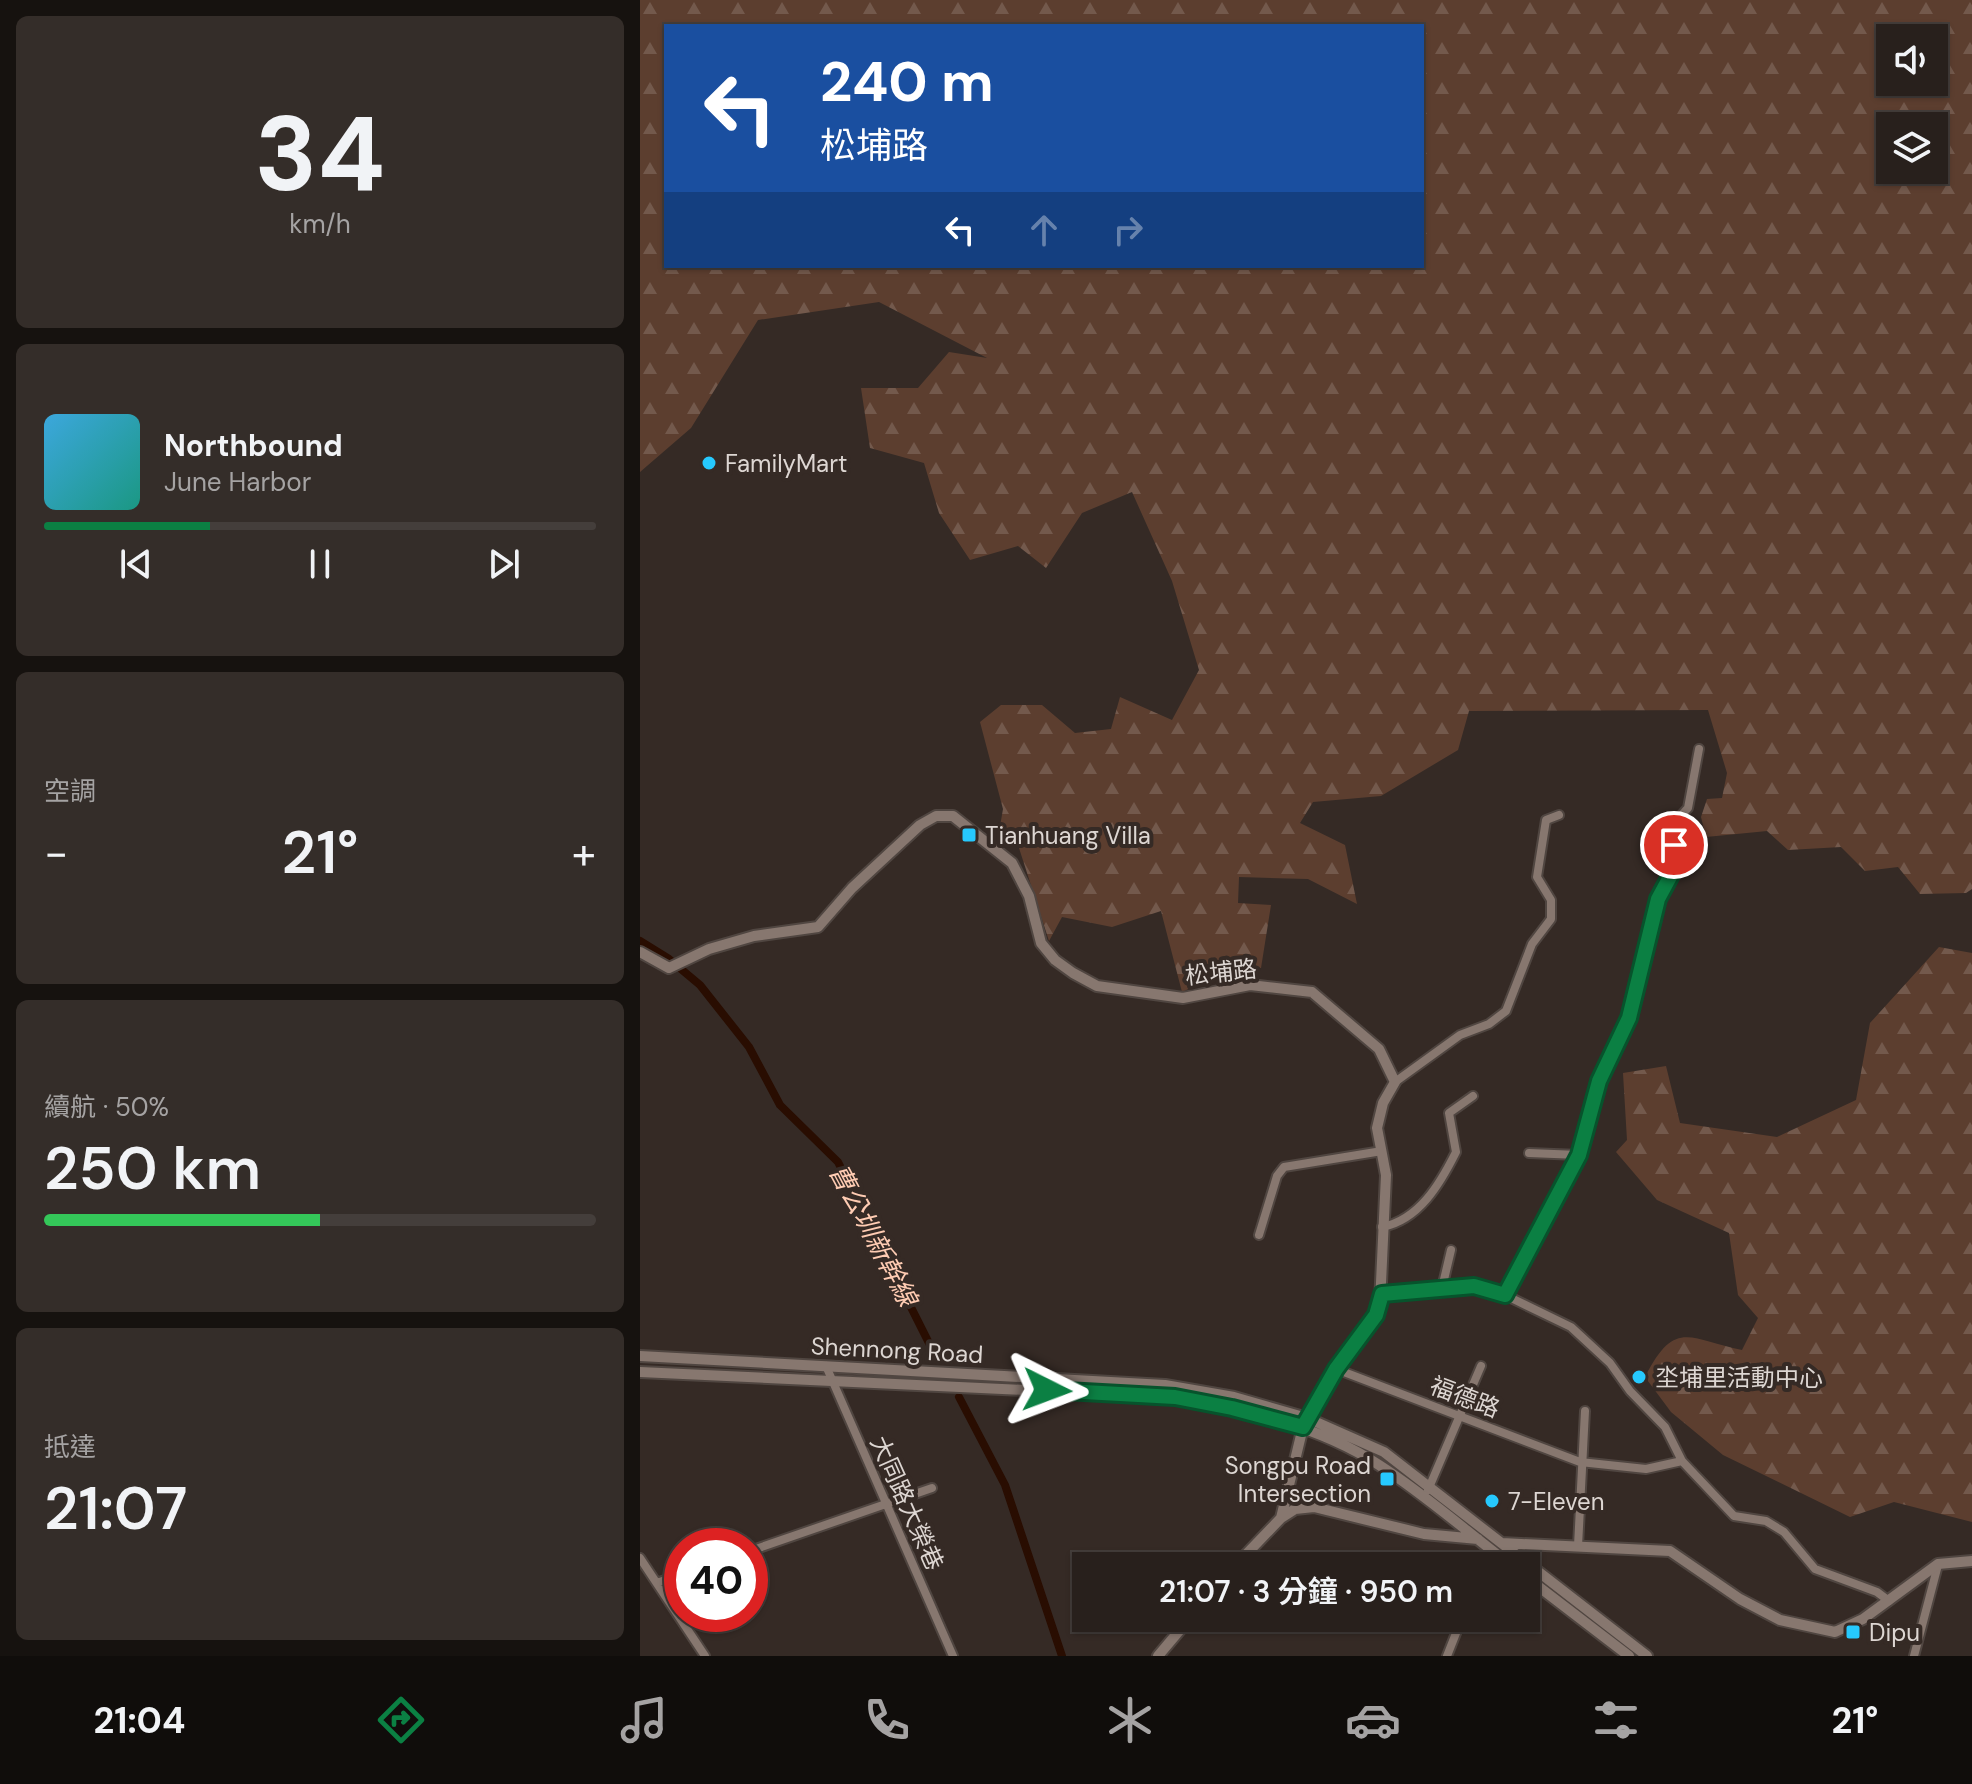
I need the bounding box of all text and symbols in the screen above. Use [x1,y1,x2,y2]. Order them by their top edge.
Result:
map controls [1876,24,1948,184]
button: sound [1876,24,1948,96]
text: 240 m [820,45,994,118]
icon: left [688,56,792,160]
text: 34 [255,87,385,222]
button: layers [1876,112,1948,184]
text: 松埔路 [820,122,928,169]
text: km/h [289,207,351,241]
icon: left [938,208,982,252]
icon: ahead [1022,208,1066,252]
icon: right [1106,208,1150,252]
text: Northbound [164,426,343,465]
place label: FamilyMart [725,448,847,479]
marker: FamilyMart [700,454,718,472]
text: June Harbor [164,465,311,499]
icon: previous [114,542,158,586]
icon: pause [298,542,342,586]
icon: next [482,542,526,586]
text: 空調 [44,774,96,808]
pin [1640,811,1708,879]
text: 21° [282,813,358,892]
place label: Tianhuang Villa [985,820,1151,851]
icon: arrive [1652,823,1696,867]
text: − [44,824,68,882]
text: + [572,824,596,882]
marker: Tianhuang Villa [960,826,978,844]
street label: 松埔路 [1184,953,1258,991]
text: 續航 · 50% [44,1090,169,1124]
text: 250 km [44,1129,261,1208]
water label: 曹公圳新幹線 [821,1158,926,1314]
street label: Shennong Road [810,1330,984,1370]
position arrow [1005,1348,1089,1432]
place label: 坔埔里活動中心 [1655,1362,1823,1393]
marker: 坔埔里活動中心 [1630,1368,1648,1386]
street label: 福德路 [1426,1370,1504,1424]
text: 抵達 [44,1430,96,1464]
street label: 大同路大榮巷 [864,1431,950,1575]
place label: Songpu Road Intersection [1225,1450,1371,1509]
text: 21:07 [44,1469,187,1548]
marker: Songpu Road Intersection [1378,1470,1396,1488]
place label: 7-Eleven [1508,1486,1605,1517]
marker: 7-Eleven [1483,1492,1501,1510]
speed limit sign: 40 [664,1528,768,1632]
text: 21:07 · 3 分鐘 · 950 m [1159,1572,1453,1611]
place label: Dipu [1869,1617,1920,1648]
marker: Dipu [1844,1623,1862,1641]
icon: directions [373,1692,429,1748]
icon: music [616,1692,672,1748]
icon: phone [859,1692,915,1748]
icon: climate [1102,1692,1158,1748]
icon: car [1345,1692,1401,1748]
icon: filters [1588,1692,1644,1748]
text: 21:04 [94,1697,185,1744]
text: 21° [1831,1697,1878,1744]

